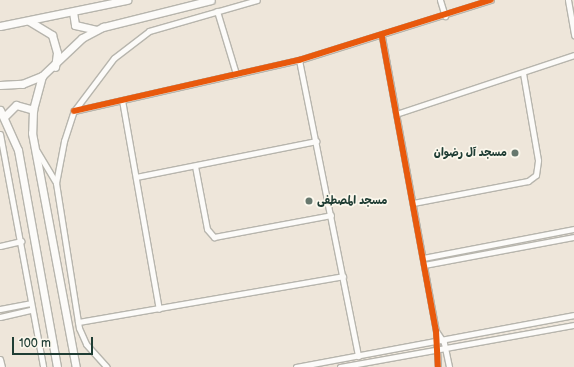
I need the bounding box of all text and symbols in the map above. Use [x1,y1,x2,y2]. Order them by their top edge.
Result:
place label: مسجد آل رضوان [434,146,507,160]
marker: مسجد آل رضوان [510,148,520,158]
place label: مسجد المصطفى [317,194,387,208]
marker: مسجد المصطفى [304,196,314,206]
scale bar [14,329,95,355]
text: 100 m [19,336,51,351]

